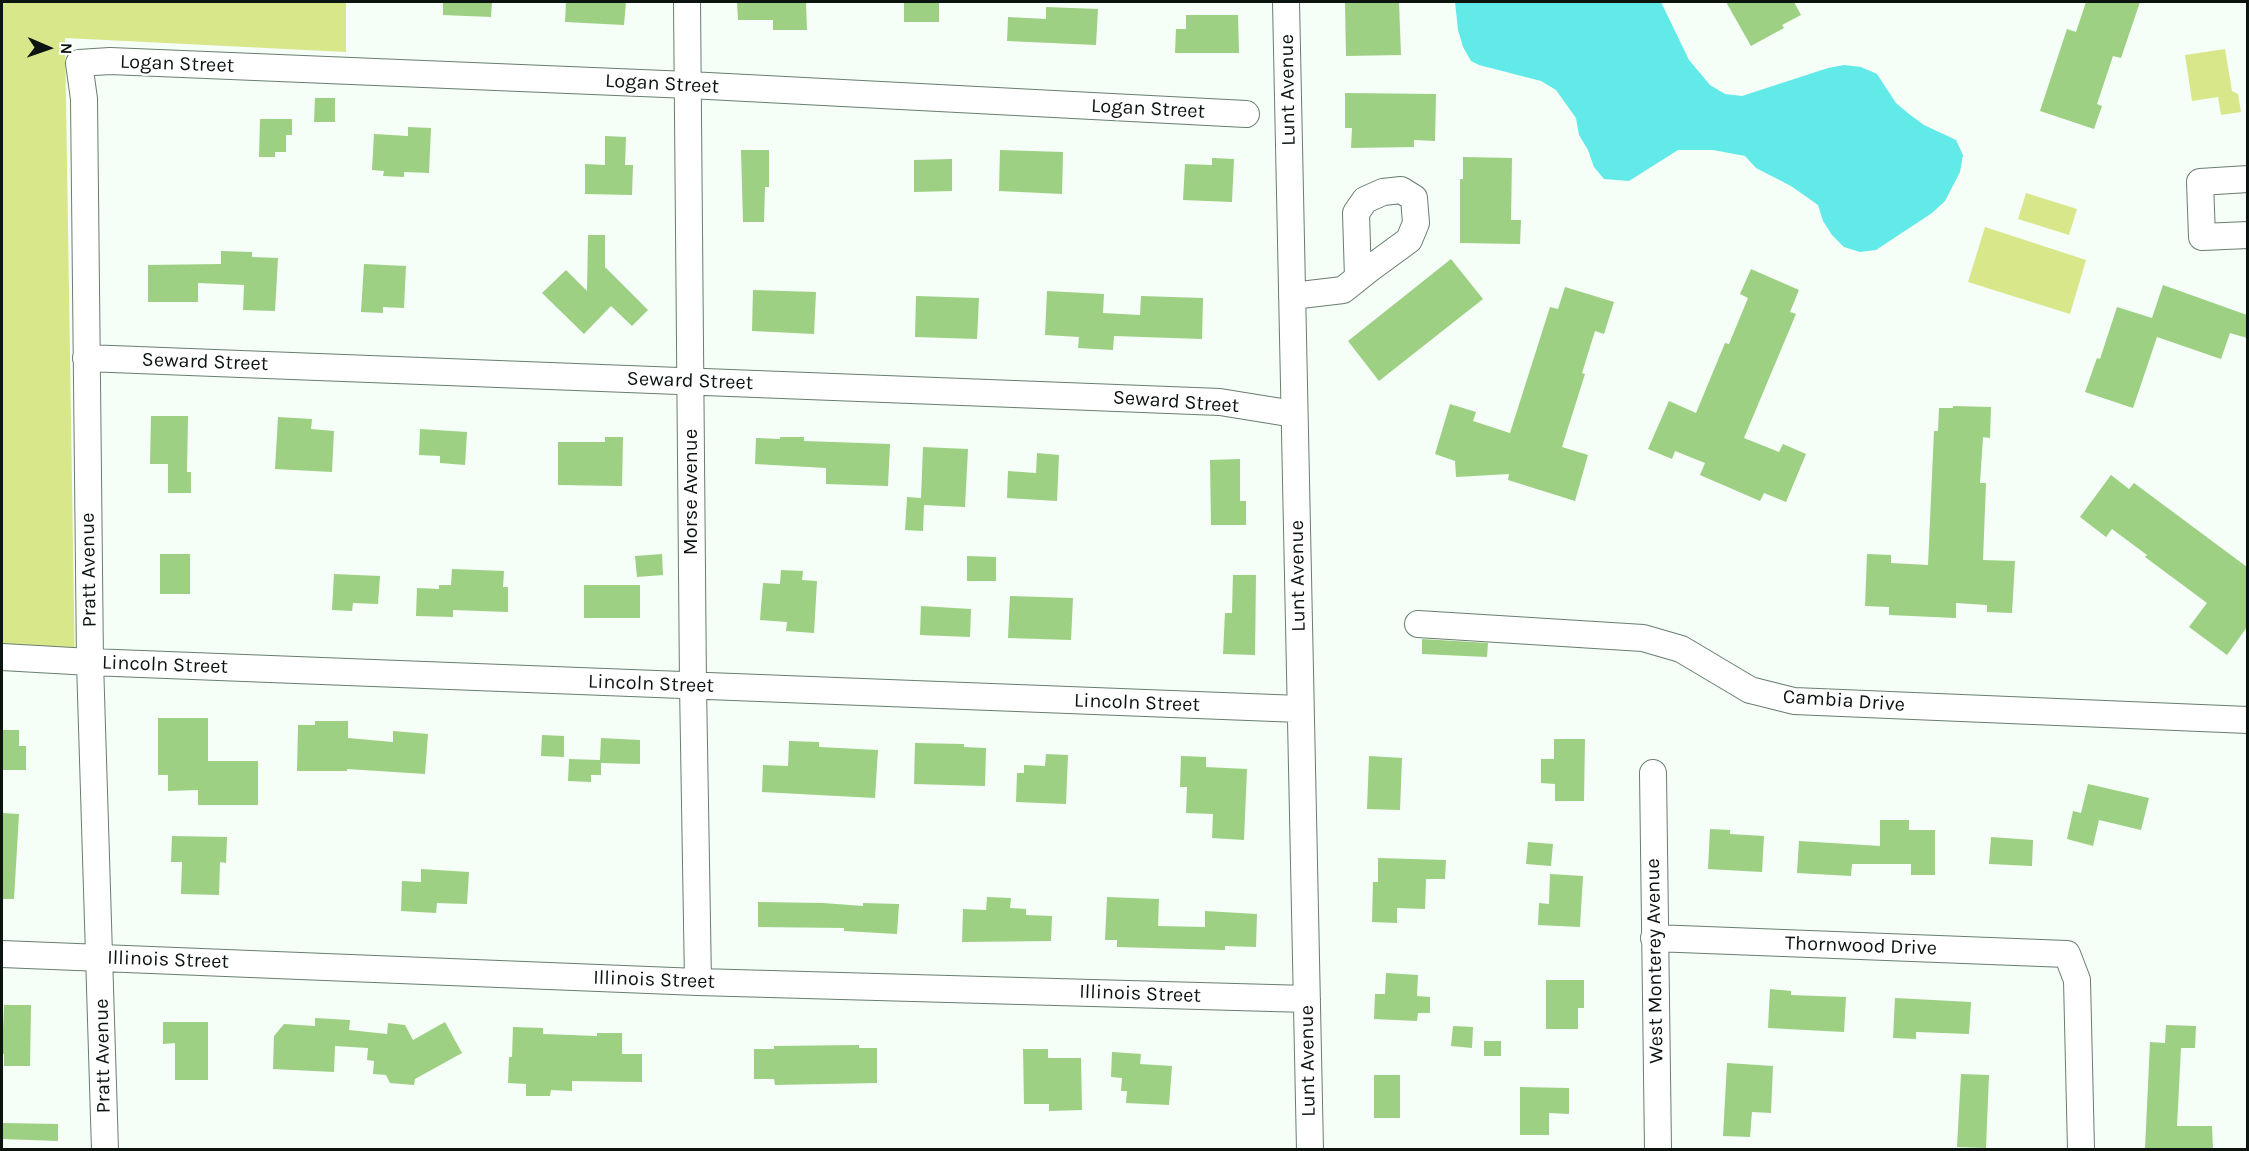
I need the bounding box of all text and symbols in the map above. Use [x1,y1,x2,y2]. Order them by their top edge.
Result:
north arrow [18,18,78,78]
street label: Lunt Avenue [1275,34,1301,146]
text: N [57,43,76,55]
street label: Logan Street [119,50,235,78]
street label: Logan Street [604,69,720,99]
street label: Logan Street [1090,94,1206,124]
street label: Seward Street [141,348,269,376]
street label: Seward Street [626,367,754,395]
street label: Seward Street [1112,386,1240,418]
street label: Morse Avenue [679,429,703,555]
street label: Pratt Avenue [76,512,102,628]
street label: Lunt Avenue [1285,520,1311,632]
street label: Lincoln Street [102,651,228,679]
street label: Lincoln Street [588,670,714,698]
street label: Cambia Drive [1782,685,1906,717]
street label: Lincoln Street [1074,689,1200,717]
street label: West Monterey Avenue [1641,858,1669,1064]
street label: Thornwood Drive [1785,931,1937,961]
street label: Illinois Street [107,946,229,974]
street label: Illinois Street [593,966,715,994]
street label: Illinois Street [1079,980,1201,1008]
street label: Pratt Avenue [90,998,116,1114]
street label: Lunt Avenue [1295,1005,1321,1117]

